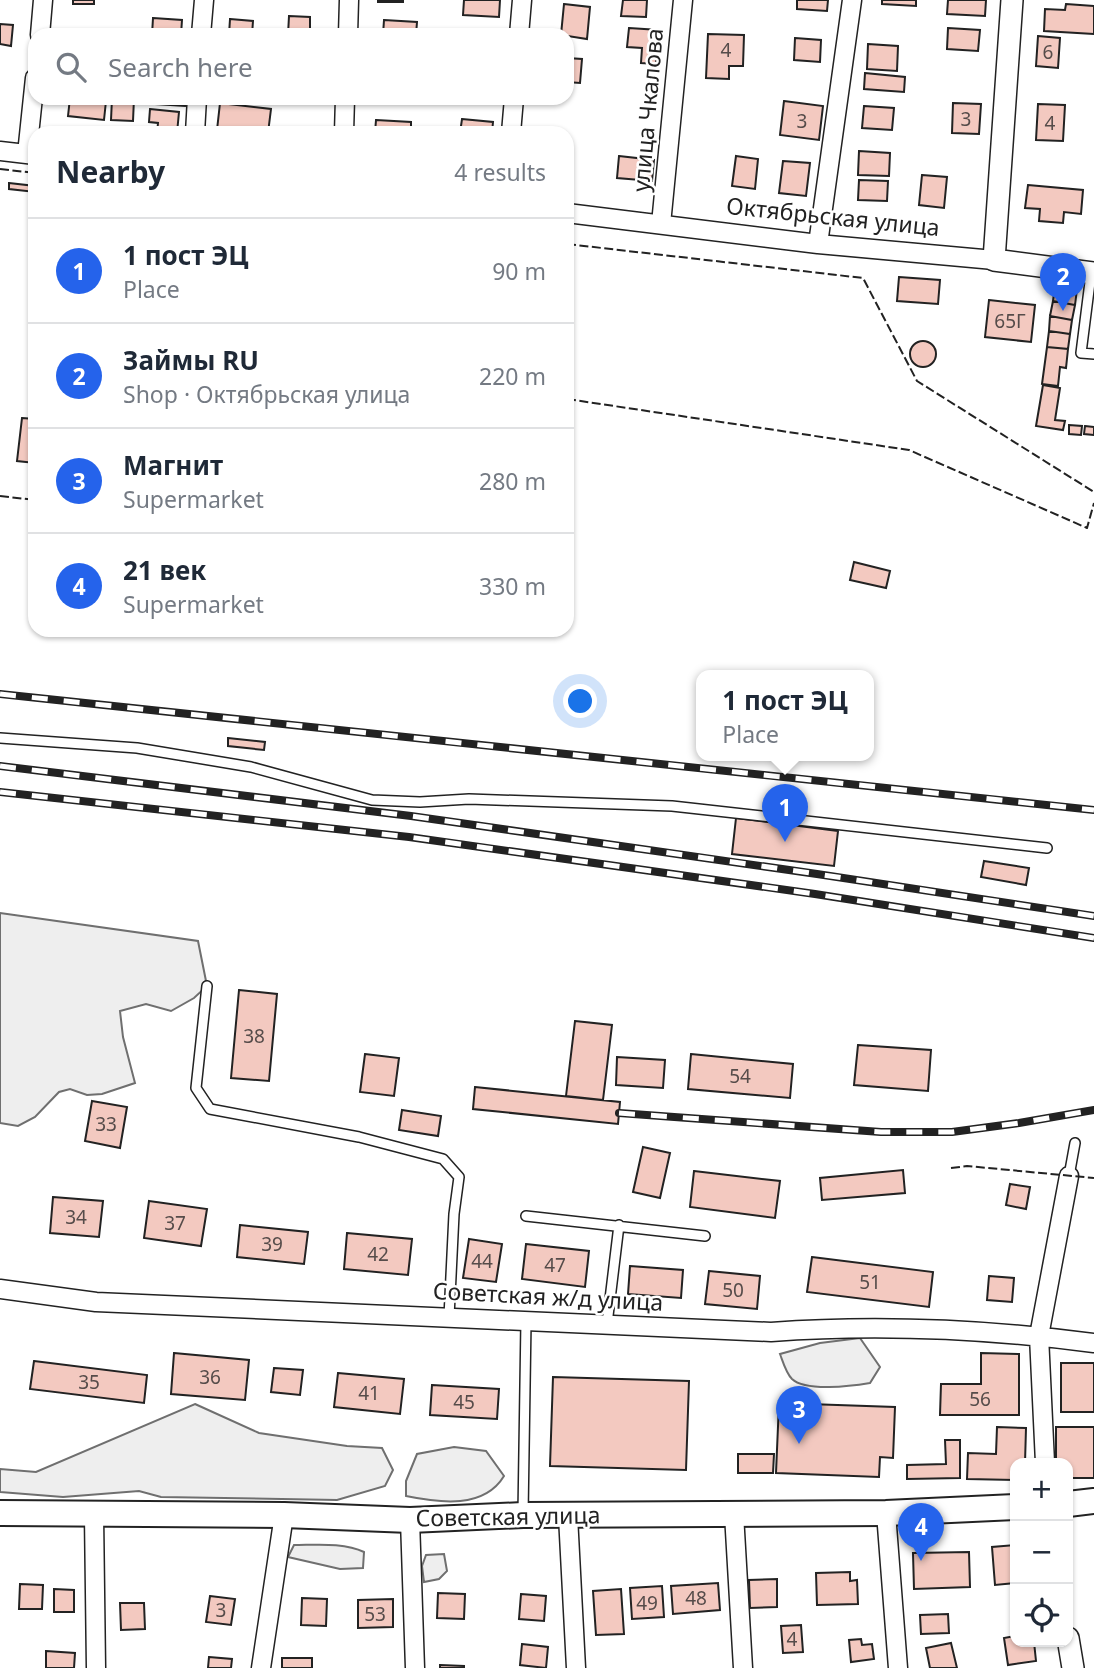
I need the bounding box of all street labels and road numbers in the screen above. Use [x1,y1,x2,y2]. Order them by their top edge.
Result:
street label: улица Чкалова [624,27,670,193]
street label: Октябрьская улица [725,189,941,243]
street label: Советская ж/д улица [432,1274,664,1318]
street label: Советская улица [415,1498,601,1534]

